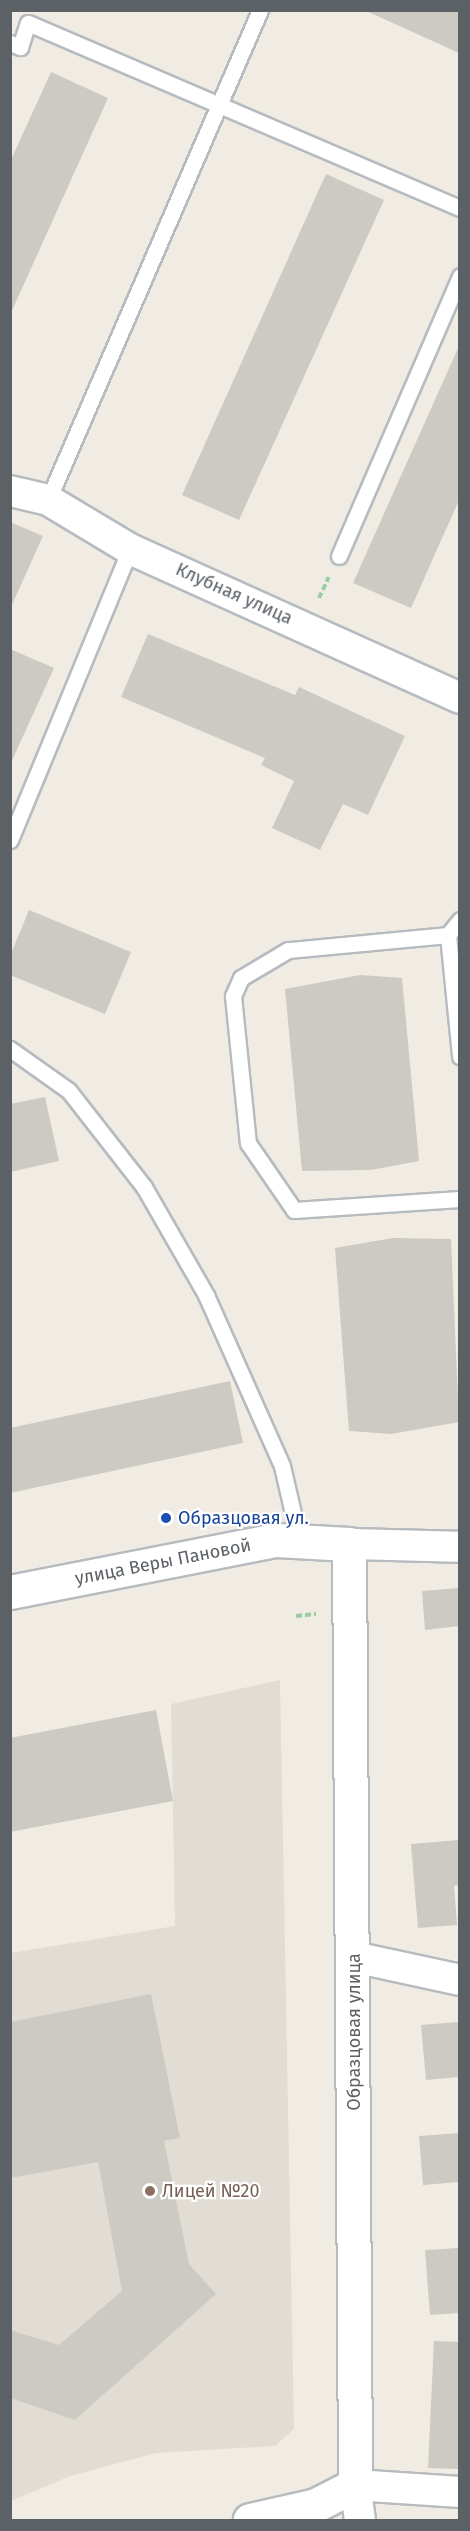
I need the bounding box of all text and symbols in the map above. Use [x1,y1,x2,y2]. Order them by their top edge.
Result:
street label: Клубная улица [172,559,296,629]
place label: Образцовая ул. [178,1507,309,1529]
marker: Образцовая ул. [159,1511,173,1525]
street label: улица Веры Пановой [73,1534,253,1590]
street label: Образцовая улица [343,1953,365,2111]
place label: Лицей №20 [162,2180,260,2202]
marker: Лицей №20 [143,2184,157,2198]

